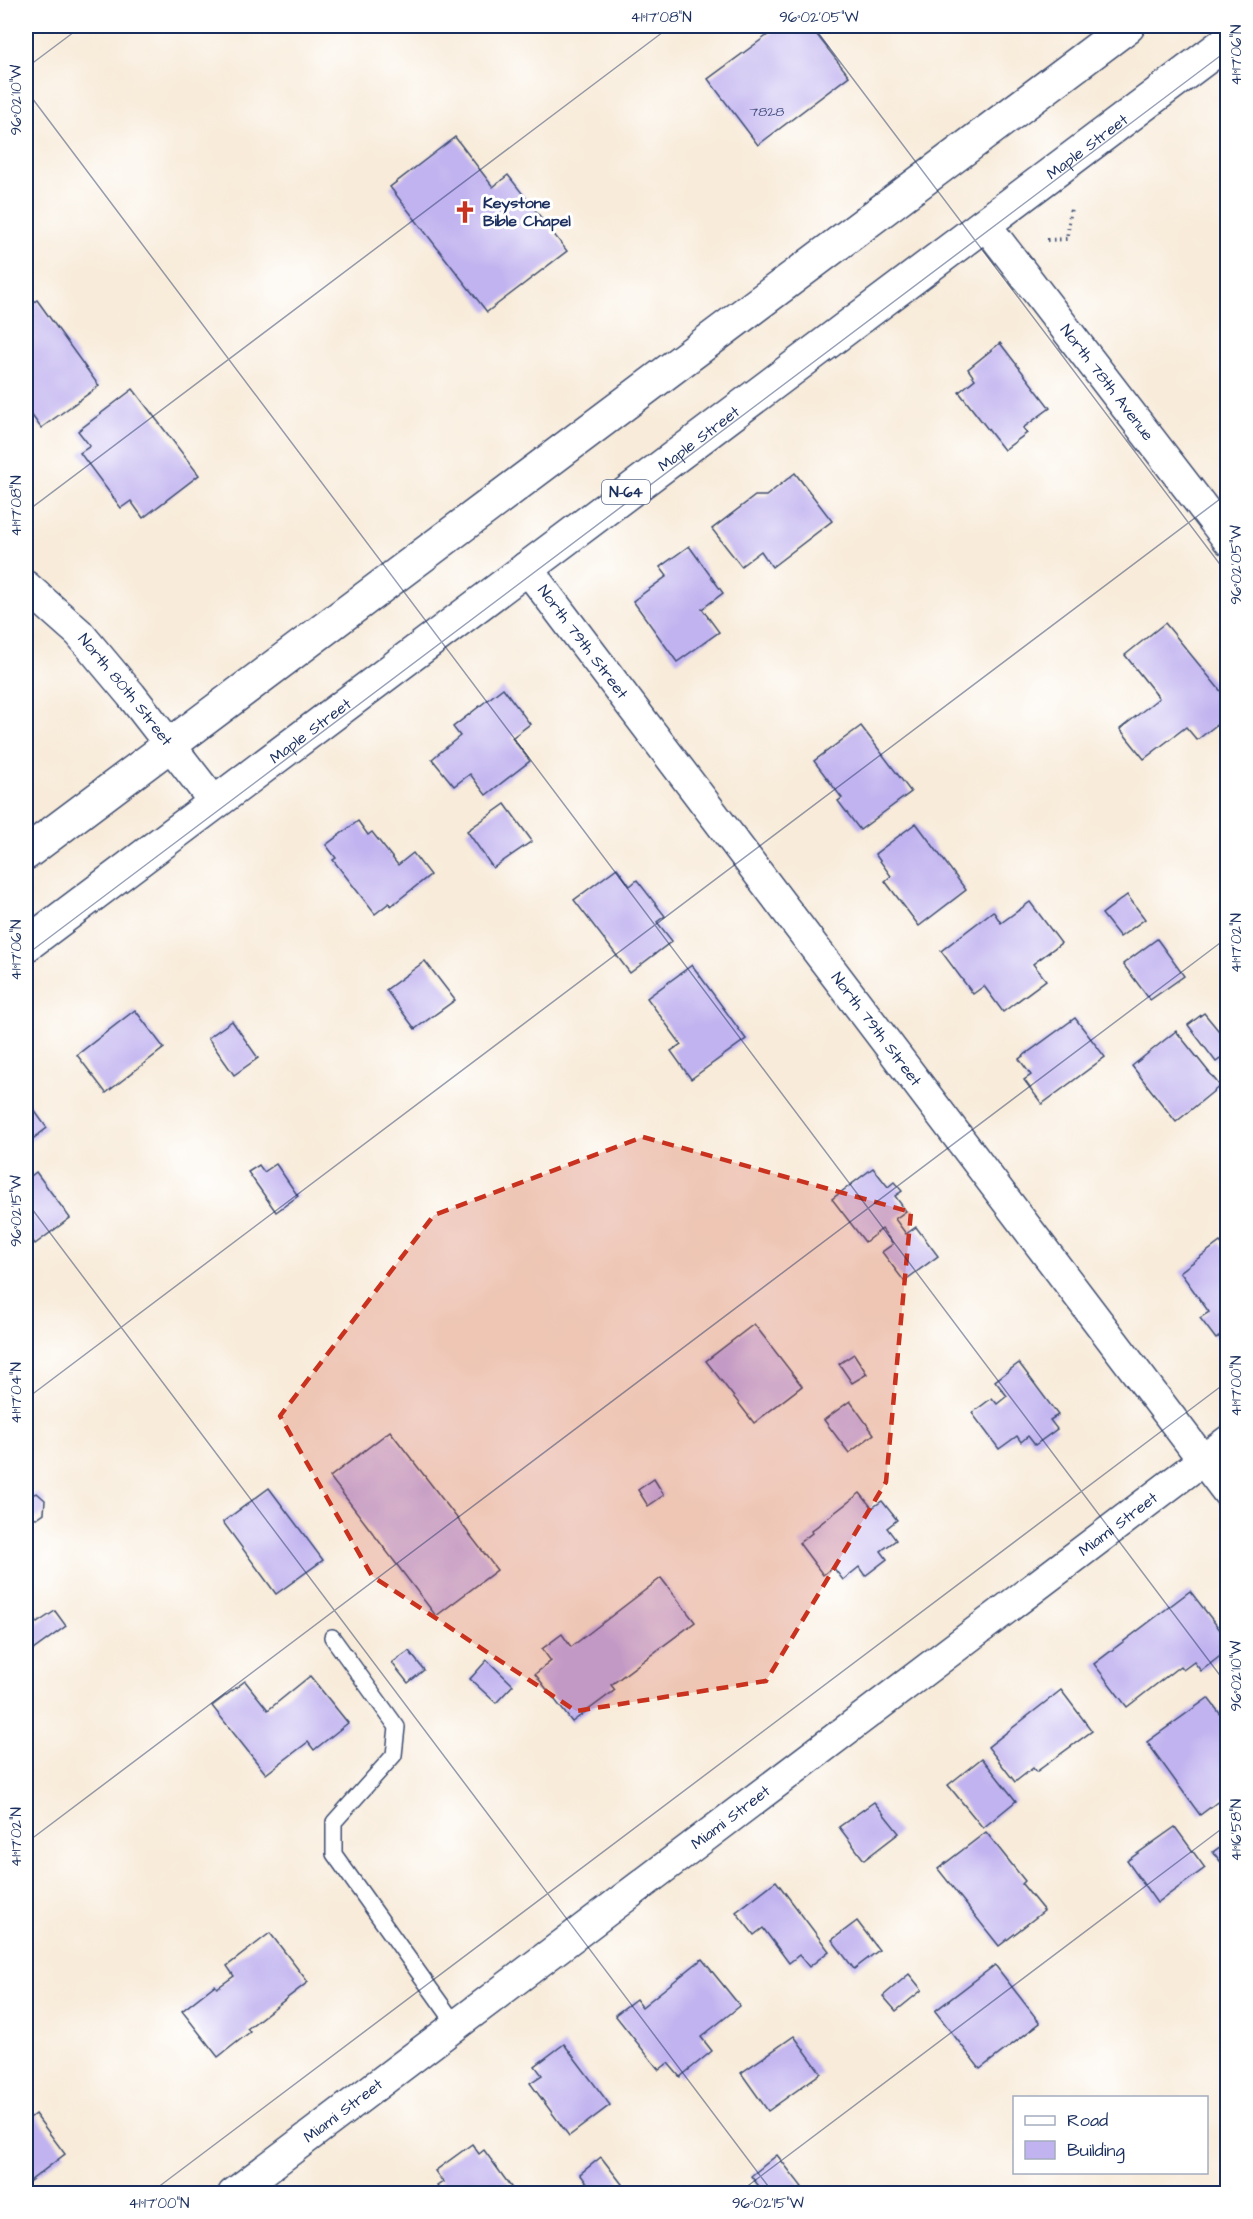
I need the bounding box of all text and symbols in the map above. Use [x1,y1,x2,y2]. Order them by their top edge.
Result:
text: 41°17'08"N [630,7,692,28]
text: 96°02'05"W [779,7,859,28]
text: 41°17'06"N [1226,25,1247,85]
text: 96°02'10"W [6,65,27,135]
house number: 7828 [750,102,784,122]
street label: Maple Street [1042,108,1133,185]
place label: Keystone Bible Chapel [483,192,571,232]
church icon: Keystone Bible Chapel [452,199,478,225]
street label: North 78th Avenue [1055,320,1159,446]
street label: Maple Street [653,401,745,477]
text: 41°17'08"N [6,475,27,537]
road number: N-64 [602,480,650,504]
text: 96°02'05"W [1226,525,1247,605]
street label: North 79th Street [532,580,633,704]
street label: North 80th Street [73,629,178,751]
street label: Maple Street [265,693,356,769]
text: 41°17'02"N [1226,913,1247,973]
text: 41°17'06"N [6,920,27,980]
street label: North 79th Street [826,968,927,1091]
text: 96°02'15"W [6,1175,27,1247]
text: 41°17'00"N [1226,1356,1247,1416]
text: 41°17'04"N [6,1362,27,1424]
street label: Miami Street [1074,1487,1163,1561]
text: 96°02'10"W [1226,1641,1247,1711]
street label: Miami Street [686,1780,775,1855]
text: 41°16'58"N [1226,1799,1247,1861]
text: 41°17'02"N [6,1807,27,1867]
street label: Miami Street [299,2073,388,2148]
legend [1013,2096,1208,2174]
text: Road [1067,2108,1108,2133]
text: Building [1067,2138,1125,2164]
text: 41°17'00"N [129,2193,189,2214]
text: 96°02'15"W [732,2193,804,2214]

